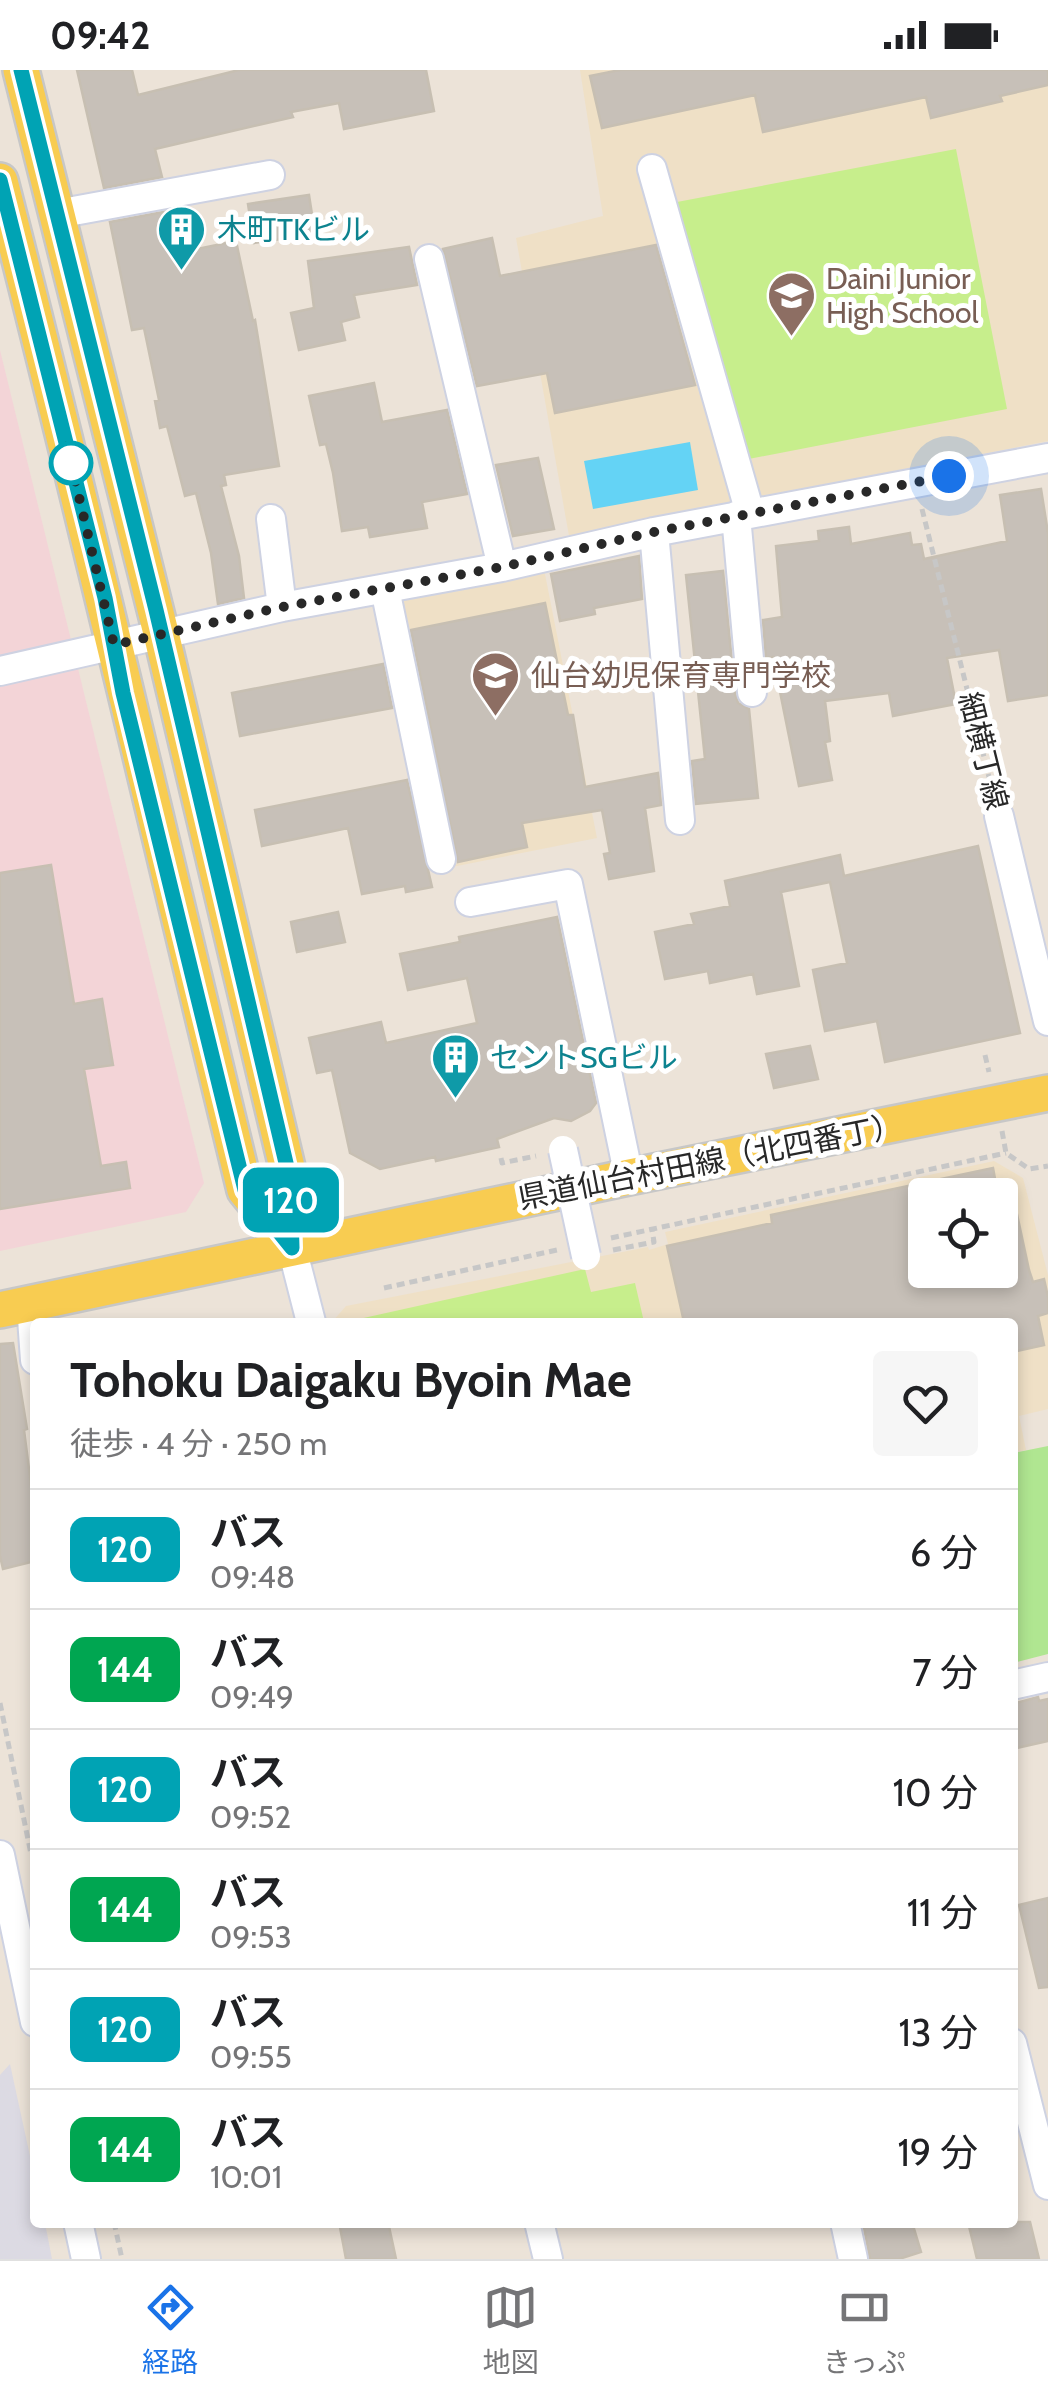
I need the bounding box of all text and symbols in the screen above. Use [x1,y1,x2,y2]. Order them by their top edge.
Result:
text: 09:42 [50,12,150,59]
building icon: 木町TKビル [156,204,208,272]
place label: 木町TKビル [217,211,370,248]
place label: Daini Junior High School [826,260,979,331]
school or university icon: Daini Junior High School [765,270,817,338]
unlabelled marker [50,442,92,484]
your location [924,451,974,501]
school or university icon: 仙台幼児保育専門学校 [470,650,522,718]
place label: 仙台幼児保育専門学校 [531,657,831,694]
street label: 細横丁線 [951,688,1016,814]
building icon: セントSGビル [429,1032,481,1100]
place label: セントSGビル [490,1039,678,1076]
street label: 県道仙台村田線（北四番丁） [515,1106,905,1217]
line badge: 120 [234,1168,348,1232]
map controls [908,1178,1018,1288]
button: locate [908,1178,1018,1288]
text: 120 [263,1179,319,1222]
text: Tohoku Daigaku Byoin Mae [70,1351,632,1409]
button: heart [873,1351,978,1456]
text: 徒歩 · 4 分 · 250 m [70,1424,327,1463]
text: バス [210,1509,286,1556]
text: 120 [97,1528,153,1571]
text: 6 分 [910,1529,978,1576]
text: 09:48 [210,1557,295,1596]
text: バス [210,1629,286,1676]
text: 144 [97,1648,153,1691]
text: 7 分 [912,1649,978,1696]
text: 09:49 [210,1677,294,1716]
text: バス [210,1749,286,1796]
text: 120 [97,1768,153,1811]
text: 10 分 [893,1769,978,1816]
text: 09:52 [210,1797,291,1836]
text: バス [210,1869,286,1916]
text: 144 [97,1888,153,1931]
text: 11 分 [907,1889,978,1936]
text: 09:53 [210,1917,292,1956]
text: バス [210,1989,286,2036]
text: 120 [97,2008,153,2051]
text: 13 分 [899,2009,978,2056]
text: 09:55 [210,2037,292,2076]
text: バス [210,2109,286,2156]
text: 144 [97,2128,153,2171]
text: 19 分 [897,2129,978,2176]
text: 10:01 [210,2157,282,2196]
tab: 経路 [142,2280,198,2380]
tab: 地図 [483,2280,539,2380]
tab: きっぷ [823,2280,906,2380]

